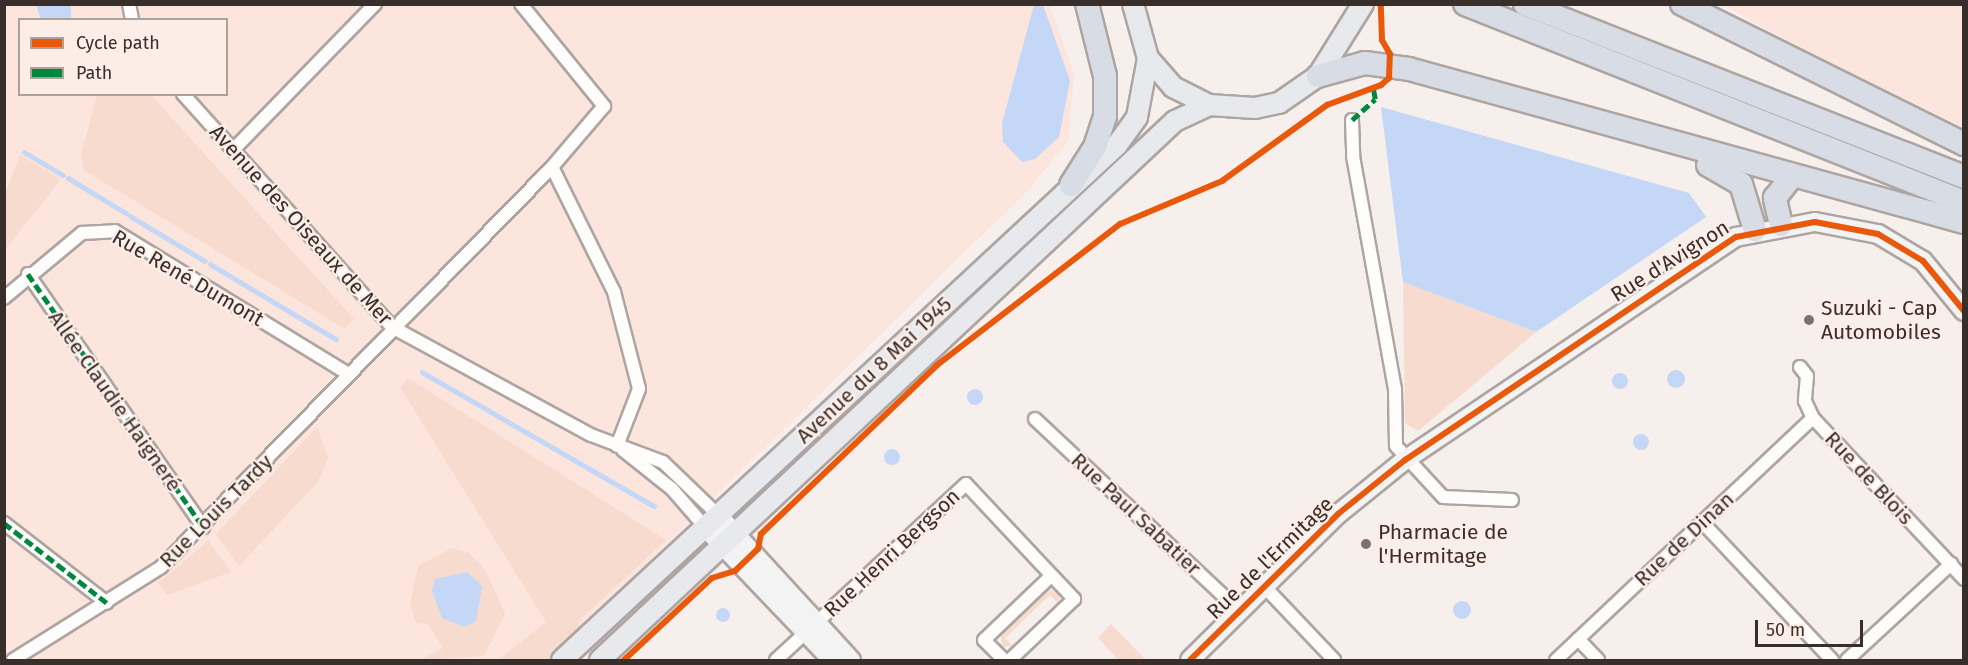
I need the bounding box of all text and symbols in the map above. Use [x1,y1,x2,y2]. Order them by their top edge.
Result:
legend [18,18,228,96]
text: Cycle path [76,32,160,54]
text: Path [76,62,112,84]
street label: Avenue des Oiseaux de Mer [204,120,398,330]
street label: Rue d'Avignon [1606,215,1734,307]
street label: Rue René Dumont [108,224,268,332]
street label: Avenue du 8 Mai 1945 [791,291,957,449]
place label: Suzuki - Cap Automobiles [1821,295,1941,345]
street label: Allée Claudie Haigneré [43,306,187,496]
marker: Suzuki - Cap Automobiles [1802,313,1816,327]
street label: Rue de Blois [1819,426,1919,530]
street label: Rue Paul Sabatier [1066,448,1206,580]
street label: Rue Louis Tardy [154,449,278,573]
street label: Rue Henri Bergson [819,484,965,622]
street label: Rue de Dinan [1629,486,1739,592]
street label: Rue de l'Ermitage [1202,491,1338,625]
place label: Pharmacie de l'Hermitage [1378,519,1508,569]
marker: Pharmacie de l'Hermitage [1359,537,1373,551]
scale bar [1758,608,1866,646]
text: 50 m [1766,619,1805,641]

